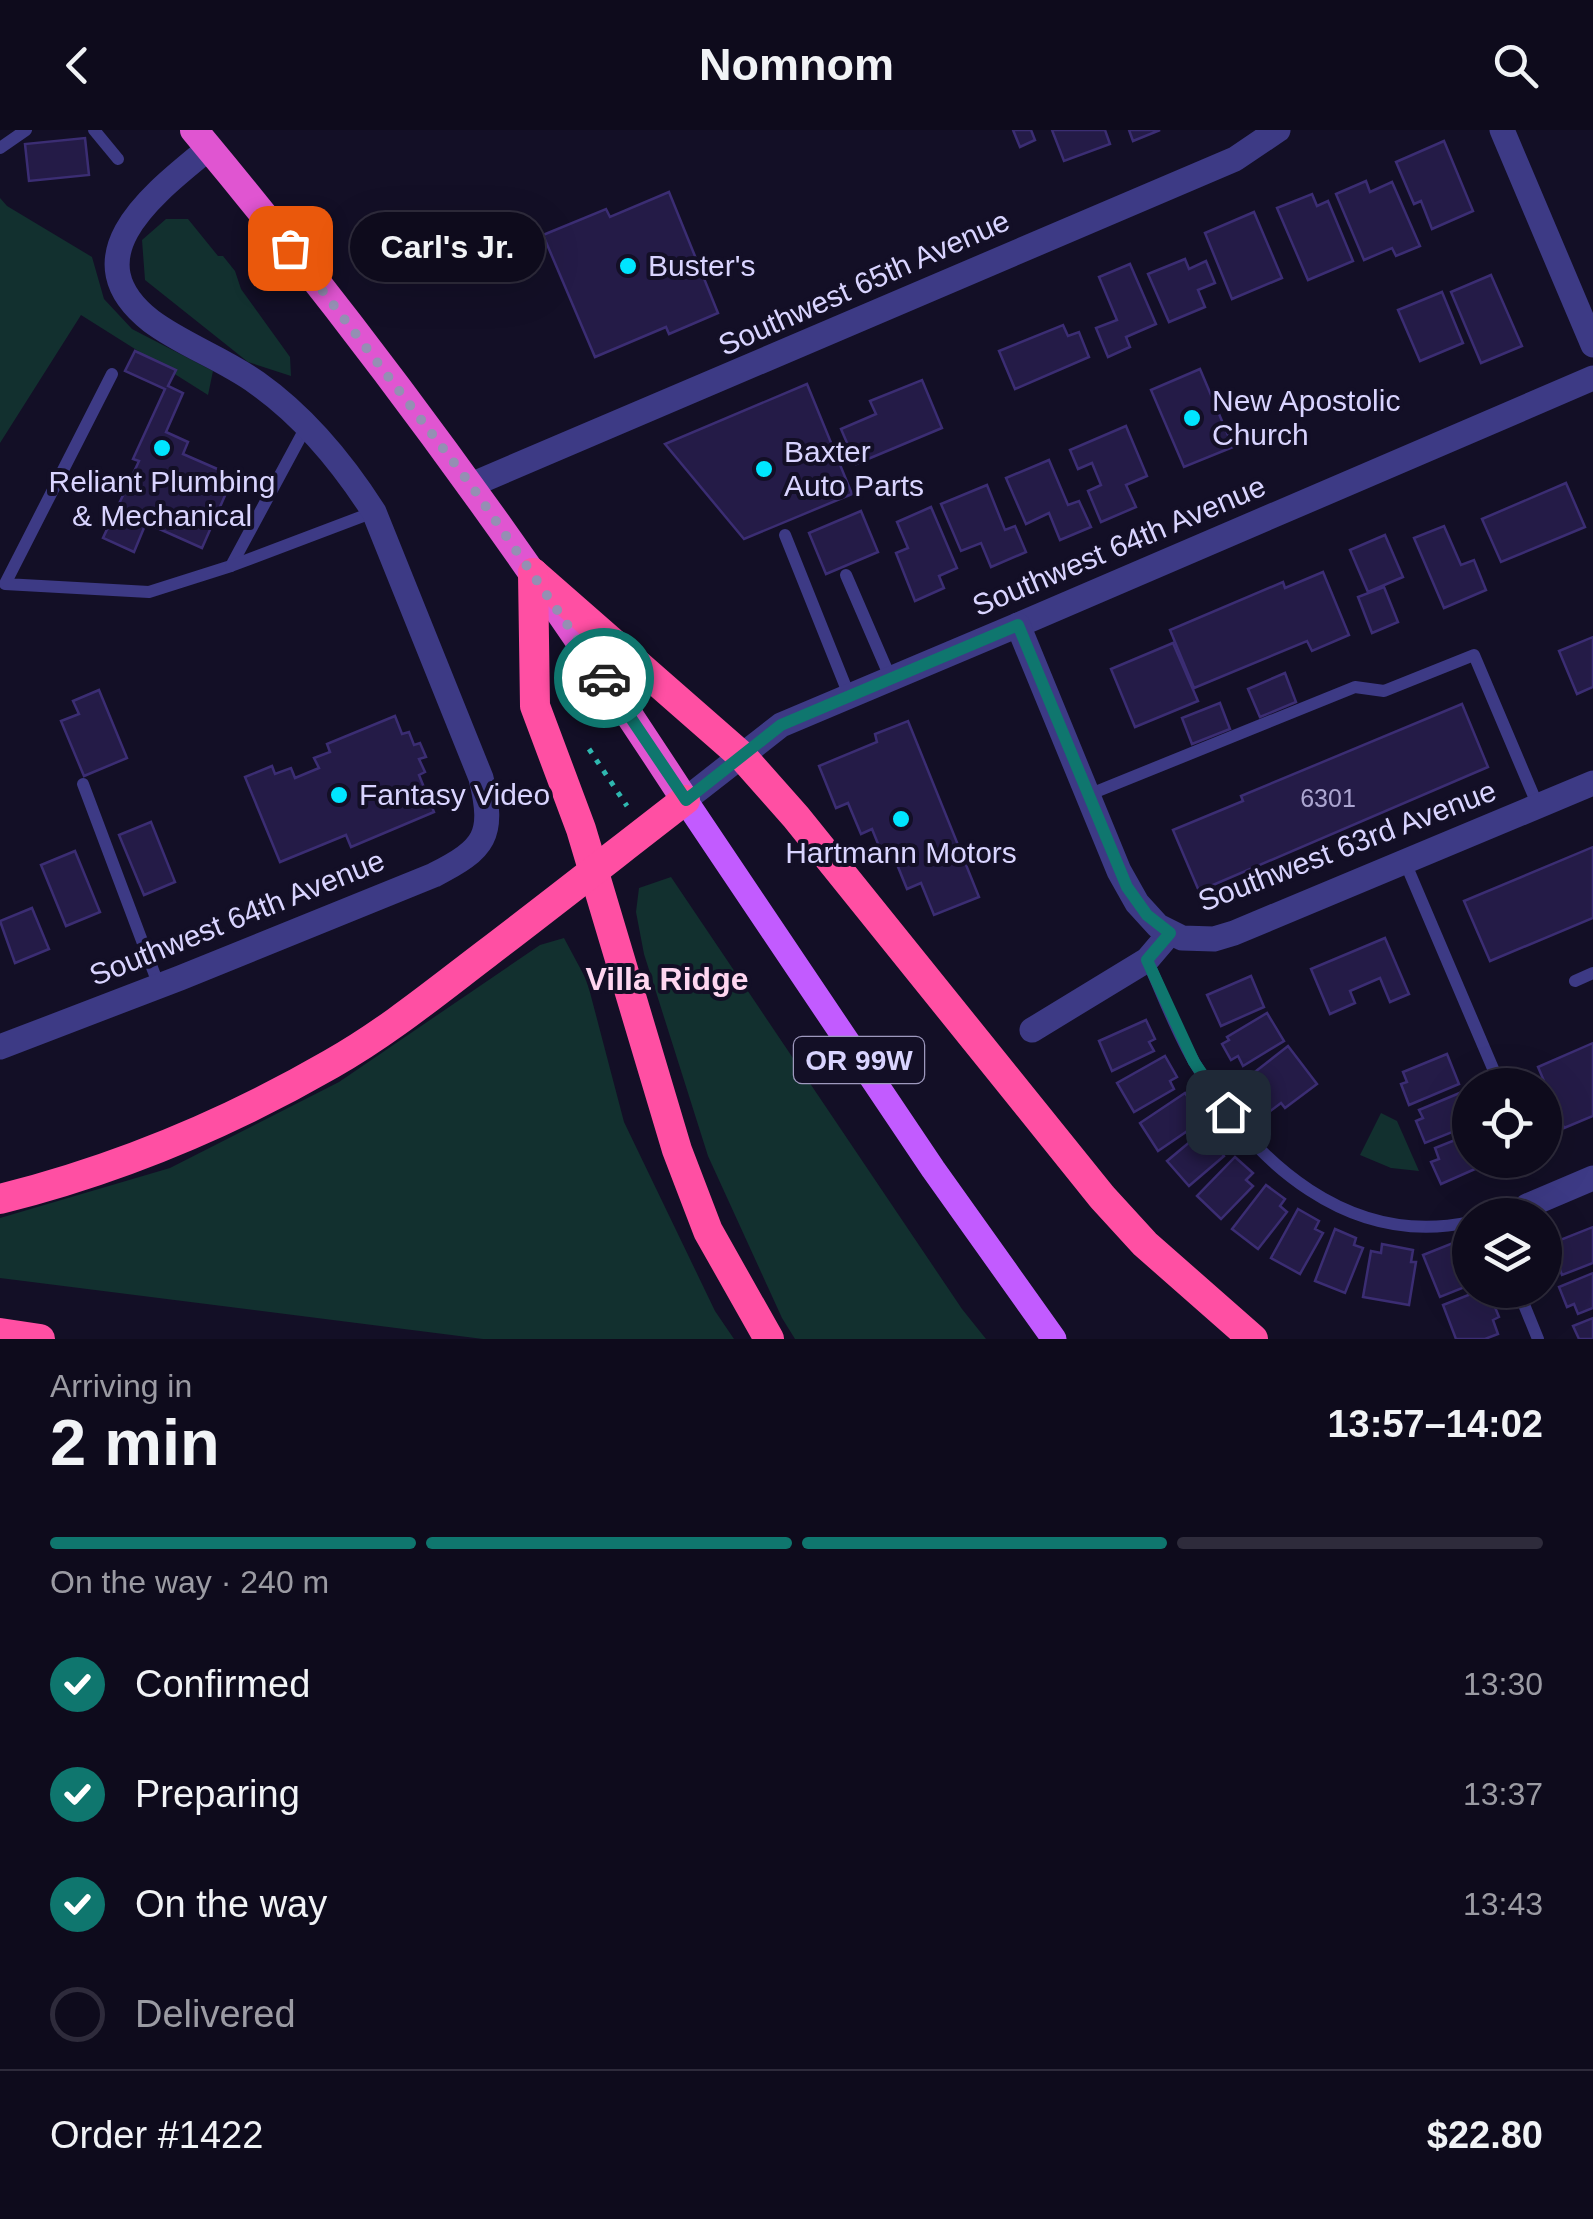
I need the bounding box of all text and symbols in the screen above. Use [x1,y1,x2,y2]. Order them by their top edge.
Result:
icon: back [50,38,105,93]
icon: search [1488,38,1543,93]
text: Nomnom [699,39,894,90]
street label: Southwest 65th Avenue [713,203,1014,362]
pin [248,206,333,291]
callout: Carl's Jr. [350,213,545,283]
icon: bag [263,221,318,276]
text: Carl's Jr. [381,229,514,265]
place label: Buster's [648,249,755,282]
marker: Buster's [617,255,639,277]
place label: New Apostolic Church [1212,384,1400,451]
marker: New Apostolic Church [1181,407,1203,429]
place label: Baxter Auto Parts [784,435,924,502]
marker: Reliant Plumbing & Mechanical [151,437,173,459]
marker: Baxter Auto Parts [753,458,775,480]
place label: Reliant Plumbing & Mechanical [49,465,275,532]
street label: Southwest 64th Avenue [968,469,1270,622]
courier [554,628,654,728]
icon: car [577,651,632,706]
street label: Southwest 63rd Avenue [1193,773,1500,918]
place label: Fantasy Video [359,778,550,811]
marker: Fantasy Video [328,784,350,806]
house number: 6301 [1300,784,1356,812]
marker: Hartmann Motors [890,808,912,830]
place label: Hartmann Motors [785,836,1017,869]
street label: Southwest 64th Avenue [85,843,389,992]
district label: Villa Ridge [585,961,749,997]
road number: OR 99W [794,1037,924,1083]
map controls [1452,1068,1562,1308]
button: locate [1452,1068,1562,1178]
pin [1186,1070,1271,1155]
icon: home [1201,1085,1256,1140]
button: layers [1452,1198,1562,1308]
text: Arriving in [50,1368,192,1404]
text: 13:57–14:02 [1327,1403,1543,1445]
text: 2 min [50,1406,220,1479]
text: On the way · 240 m [50,1564,329,1600]
icon: check [50,1657,105,1712]
text: Confirmed [135,1663,310,1705]
text: 13:30 [1463,1666,1543,1702]
icon: check [50,1767,105,1822]
text: Preparing [135,1773,300,1815]
text: 13:37 [1463,1776,1543,1812]
icon: check [50,1877,105,1932]
text: On the way [135,1883,327,1925]
text: 13:43 [1463,1886,1543,1922]
text: Delivered [135,1993,296,2035]
text: Order #1422 [50,2114,263,2156]
text: $22.80 [1427,2114,1543,2156]

